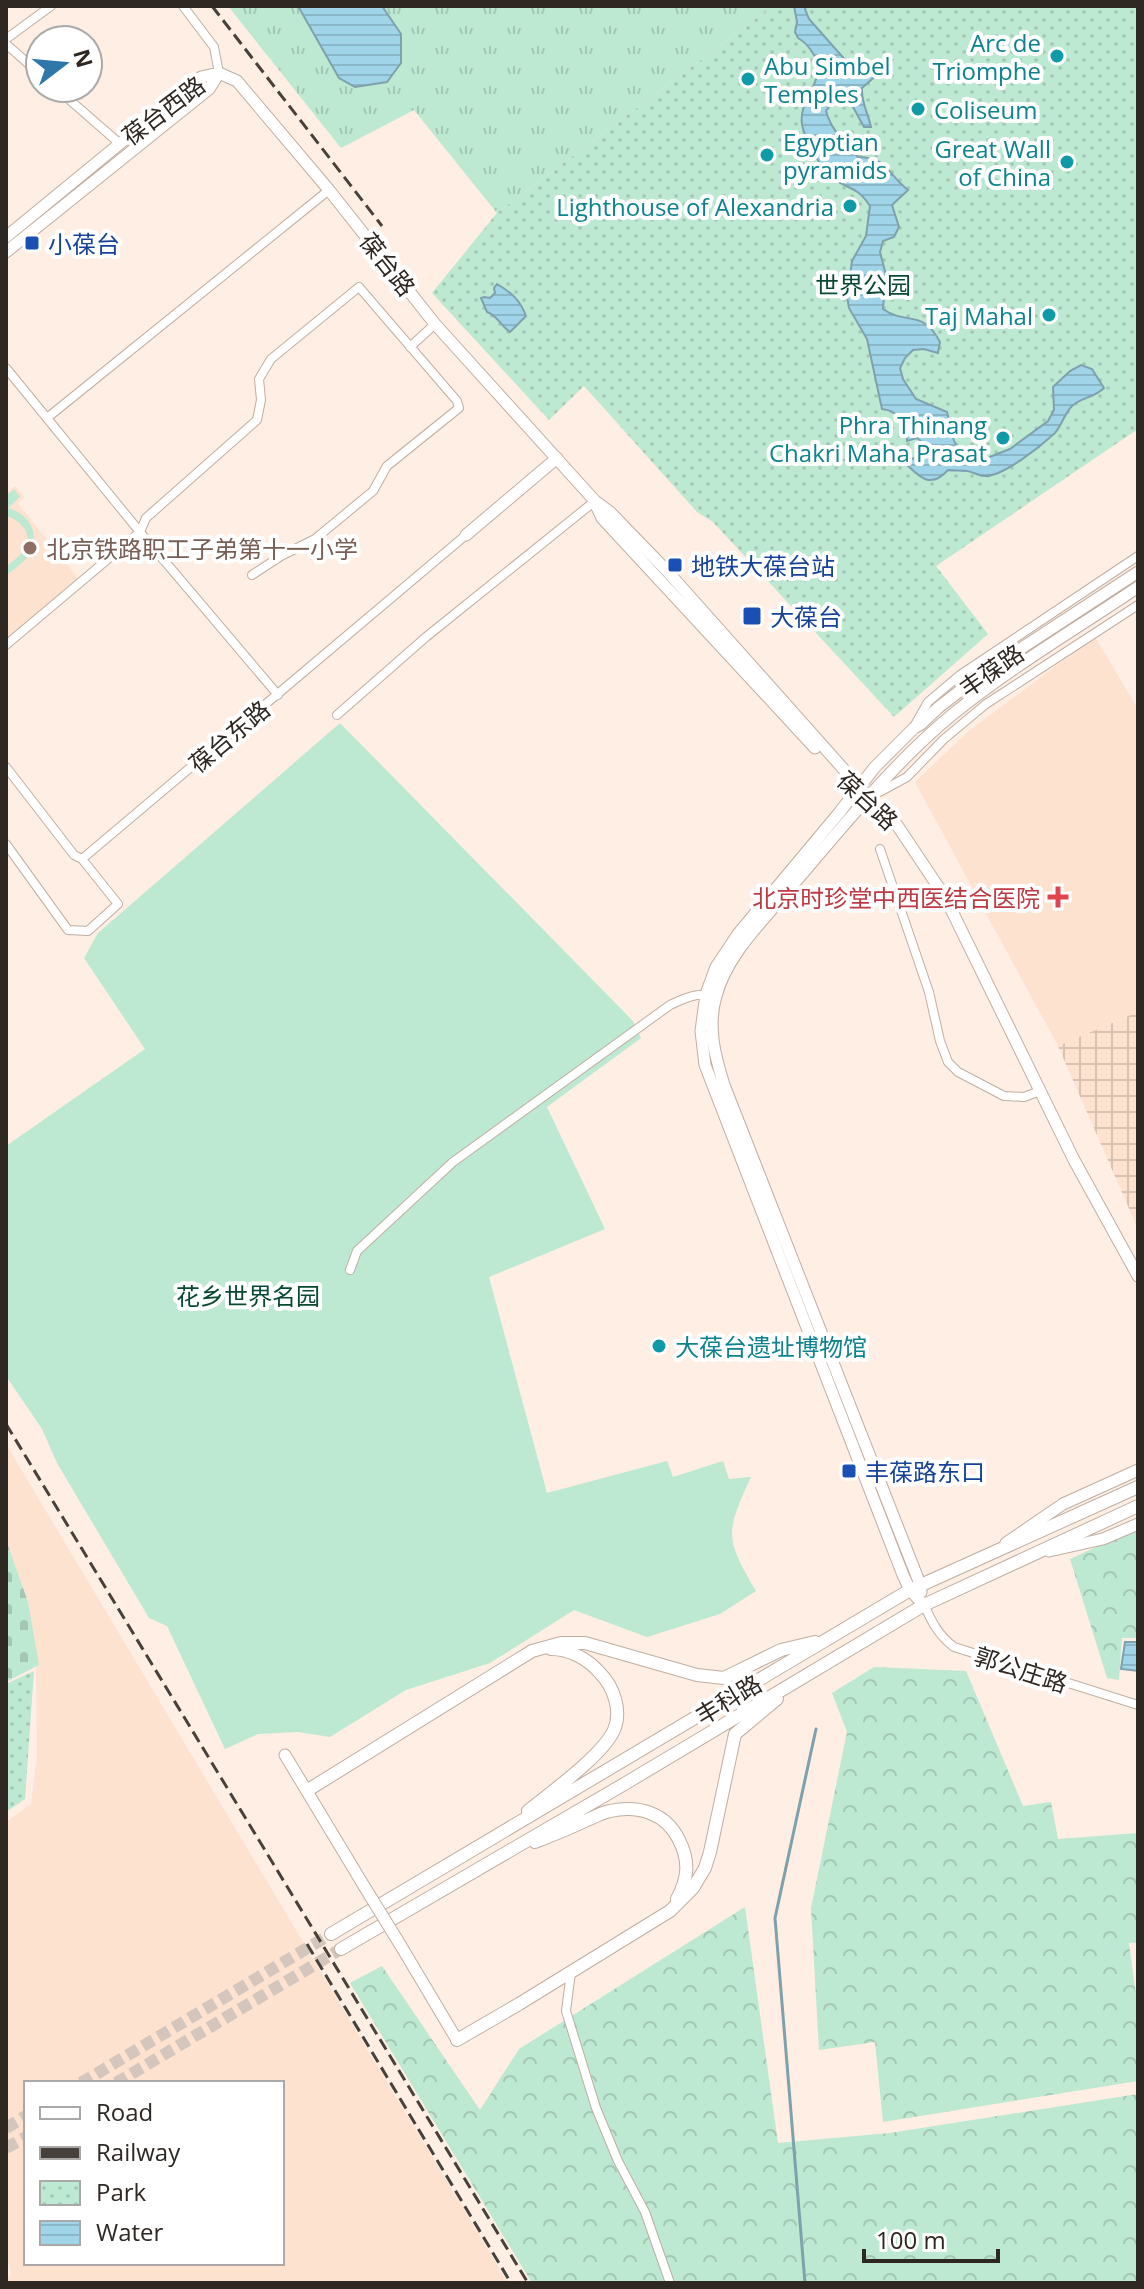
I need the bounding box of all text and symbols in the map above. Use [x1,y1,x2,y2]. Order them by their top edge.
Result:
north arrow [24,24,104,104]
place label: Arc de Triomphe [932,26,1041,87]
text: N [67,45,101,71]
marker: Arc de Triomphe [1048,47,1066,65]
place label: Abu Simbel Temples [764,49,890,110]
street label: 葆台西路 [115,68,211,152]
marker: Abu Simbel Temples [739,70,757,88]
place label: Coliseum [934,93,1038,126]
marker: Coliseum [909,100,927,118]
place label: Egyptian pyramids [783,125,887,186]
place label: Great Wall of China [935,132,1051,193]
marker: Egyptian pyramids [758,146,776,164]
marker: Great Wall of China [1058,153,1076,171]
place label: Lighthouse of Alexandria [556,190,834,223]
marker: Lighthouse of Alexandria [841,197,859,215]
street label: 葆台路 [353,225,423,303]
place label: 小葆台 [48,227,120,260]
marker: 小葆台 [23,234,41,252]
park label: 世界公园 [815,268,911,301]
place label: Taj Mahal [925,299,1033,332]
marker: Taj Mahal [1040,306,1058,324]
place label: Phra Thinang Chakri Maha Prasat [769,408,987,469]
marker: Phra Thinang Chakri Maha Prasat [994,429,1012,447]
place label: 北京铁路职工子弟第十一小学 [46,532,358,565]
marker: 北京铁路职工子弟第十一小学 [21,539,39,557]
place label: 地铁大葆台站 [691,549,835,582]
marker: 地铁大葆台站 [666,556,684,574]
place label: 大葆台 [770,600,842,633]
marker: 大葆台 [741,605,763,627]
street label: 丰葆路 [952,636,1030,704]
street label: 葆台东路 [182,693,276,779]
street label: 葆台路 [830,763,906,837]
place label: 北京时珍堂中西医结合医院 [752,881,1040,914]
marker: 北京时珍堂中西医结合医院 [1047,886,1069,908]
park label: 花乡世界名园 [176,1279,320,1312]
place label: 大葆台遗址博物馆 [675,1330,867,1363]
marker: 大葆台遗址博物馆 [650,1337,668,1355]
place label: 丰葆路东口 [865,1455,985,1488]
marker: 丰葆路东口 [840,1462,858,1480]
street label: 郭公庄路 [970,1638,1072,1700]
street label: 丰科路 [689,1666,767,1732]
legend [24,2081,284,2265]
text: Road [96,2095,153,2128]
text: Railway [96,2135,181,2168]
text: Park [96,2175,147,2208]
scale bar [864,2213,998,2263]
text: Water [96,2215,164,2248]
text: 100 m [876,2223,946,2256]

